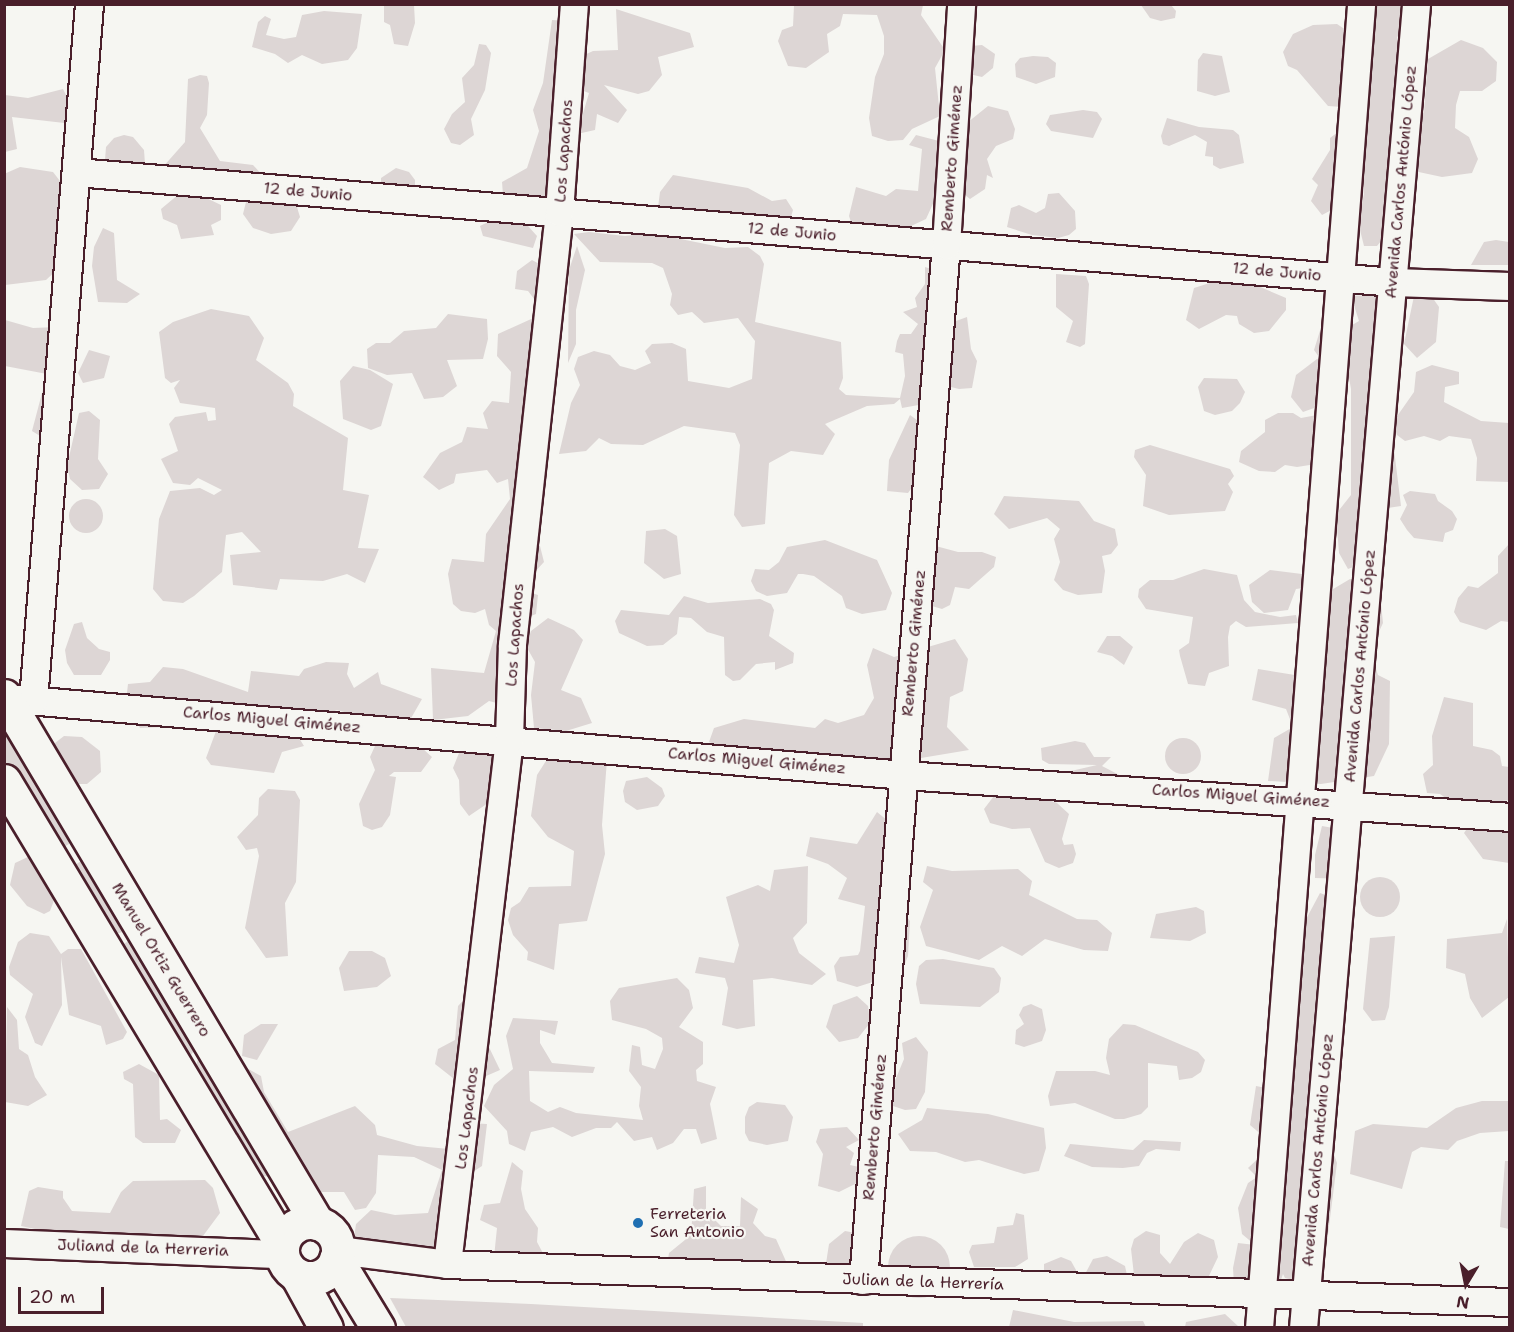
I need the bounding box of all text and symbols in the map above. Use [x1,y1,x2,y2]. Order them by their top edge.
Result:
street label: Avenida Carlos António López [1381,65,1421,299]
street label: Remberto Giménez [937,84,967,232]
street label: Los Lapachos [551,99,577,203]
street label: 12 de Junio [263,179,353,205]
street label: 12 de Junio [747,219,837,245]
street label: 12 de Junio [1232,259,1322,285]
street label: Avenida Carlos António López [1340,549,1380,783]
street label: Remberto Giménez [898,569,930,717]
street label: Los Lapachos [502,583,528,687]
street label: Carlos Miguel Giménez [182,703,362,737]
street label: Carlos Miguel Giménez [667,744,847,778]
street label: Carlos Miguel Giménez [1151,780,1331,812]
street label: Manuel Ortiz Guerrero [107,879,215,1041]
street label: Avenida Carlos António López [1298,1033,1338,1267]
street label: Remberto Giménez [859,1053,891,1201]
street label: Los Lapachos [451,1065,483,1171]
place label: Ferreteria San Antonio [650,1204,745,1242]
marker: Ferreteria San Antonio [631,1216,645,1230]
street label: Juliand de la Herreria [57,1235,229,1261]
north arrow [1436,1254,1496,1314]
street label: Julian de la Herrería [842,1270,1004,1294]
scale bar [21,1275,106,1313]
text: 20 m [29,1285,75,1309]
text: N [1455,1291,1471,1314]

